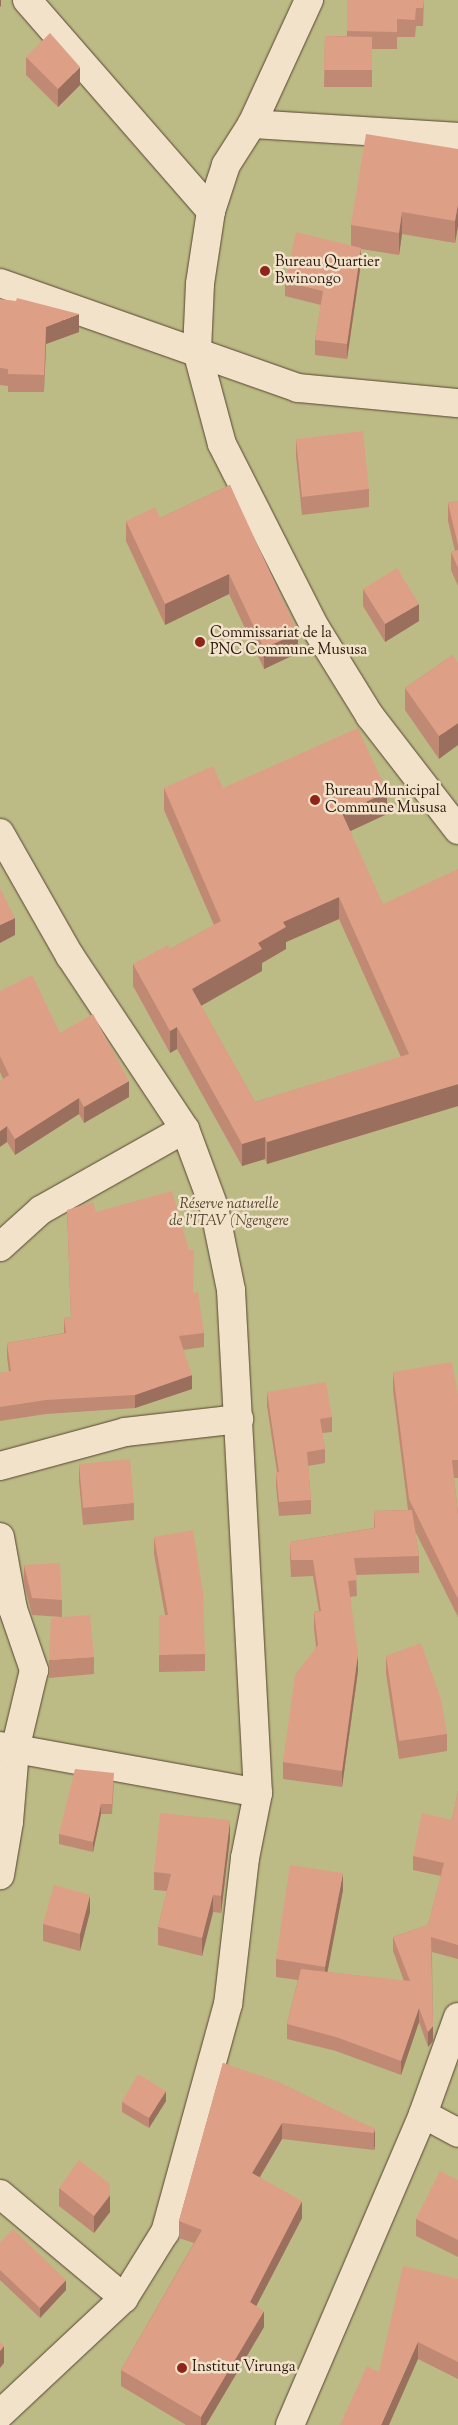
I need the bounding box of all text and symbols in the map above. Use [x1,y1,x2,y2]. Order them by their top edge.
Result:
place label: Bureau Quartier Bwinongo [275,253,380,288]
marker: Bureau Quartier Bwinongo [259,265,271,277]
place label: Commissariat de la PNC Commune Mususa [210,624,367,659]
marker: Commissariat de la PNC Commune Mususa [194,636,206,648]
place label: Bureau Municipal Commune Mususa [325,782,447,817]
marker: Bureau Municipal Commune Mususa [309,794,321,806]
park label: Réserve naturelle de l'ITAV (Ngengere [169,1195,289,1230]
place label: Institut Virunga [192,2359,296,2377]
marker: Institut Virunga [176,2362,188,2374]

